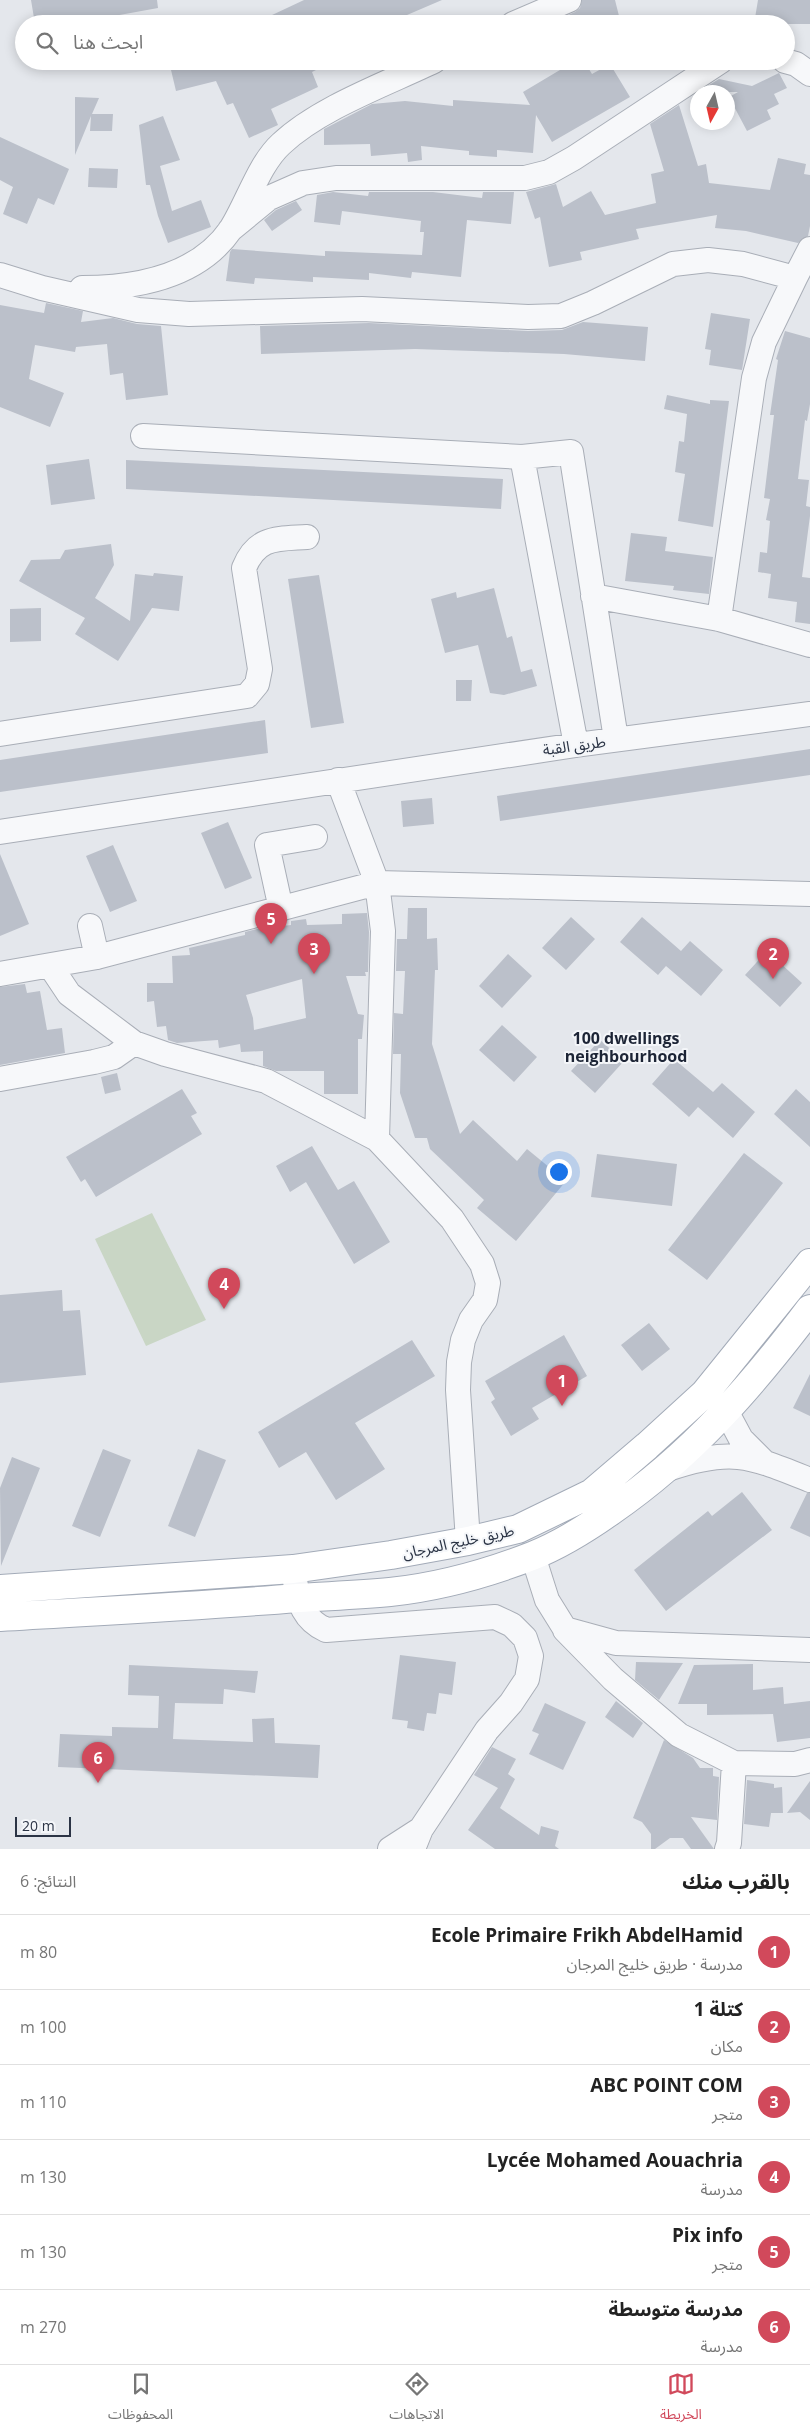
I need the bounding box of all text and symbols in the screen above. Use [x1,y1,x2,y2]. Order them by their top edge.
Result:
search box [15,15,795,70]
icon: search [33,29,61,57]
text: ابحث هنا [73,29,143,55]
north arrow [690,85,735,130]
street label: طريق القبة [541,731,607,760]
pin: 5 [255,903,287,944]
pin: 3 [298,933,330,974]
pin: 2 [757,938,789,979]
district label: 100 dwellings neighbourhood [565,1027,687,1067]
your location [546,1159,572,1185]
pin: 4 [208,1268,240,1309]
pin: 1 [546,1365,578,1406]
street label: طريق خليج المرجان [400,1519,516,1566]
pin: 6 [82,1742,114,1783]
scale bar [15,1814,71,1837]
text: 20 m [22,1816,55,1835]
text: بالقرب منك [682,1867,790,1895]
text: النتائج: 6 [20,1870,76,1892]
text: Ecole Primaire Frikh AbdelHamid [431,1922,743,1948]
text: 80 m [20,1941,57,1963]
text: 1 [769,1941,779,1963]
text: مدرسة · طريق خليج المرجان [567,1953,743,1975]
text: كتلة 1 [694,1996,743,2022]
text: 100 m [20,2016,66,2038]
text: 2 [769,2016,779,2038]
text: مكان [711,2035,743,2057]
text: ABC POINT COM [590,2072,743,2098]
text: 110 m [20,2091,66,2113]
text: 3 [769,2091,779,2113]
text: متجر [712,2103,743,2125]
text: Lycée Mohamed Aouachria [487,2147,743,2173]
text: 130 m [20,2166,66,2188]
text: 4 [769,2166,779,2188]
text: مدرسة [700,2178,743,2200]
text: Pix info [672,2222,743,2248]
text: 130 m [20,2241,66,2263]
text: 5 [769,2241,779,2263]
text: متجر [712,2253,743,2275]
text: مدرسة متوسطة [608,2296,743,2322]
text: 270 m [20,2316,66,2338]
text: 6 [769,2316,779,2338]
text: مدرسة [700,2335,743,2357]
tab: المحفوظات [108,2370,173,2429]
tab: الاتجاهات [389,2370,444,2429]
tab: الخريطة [660,2370,702,2429]

